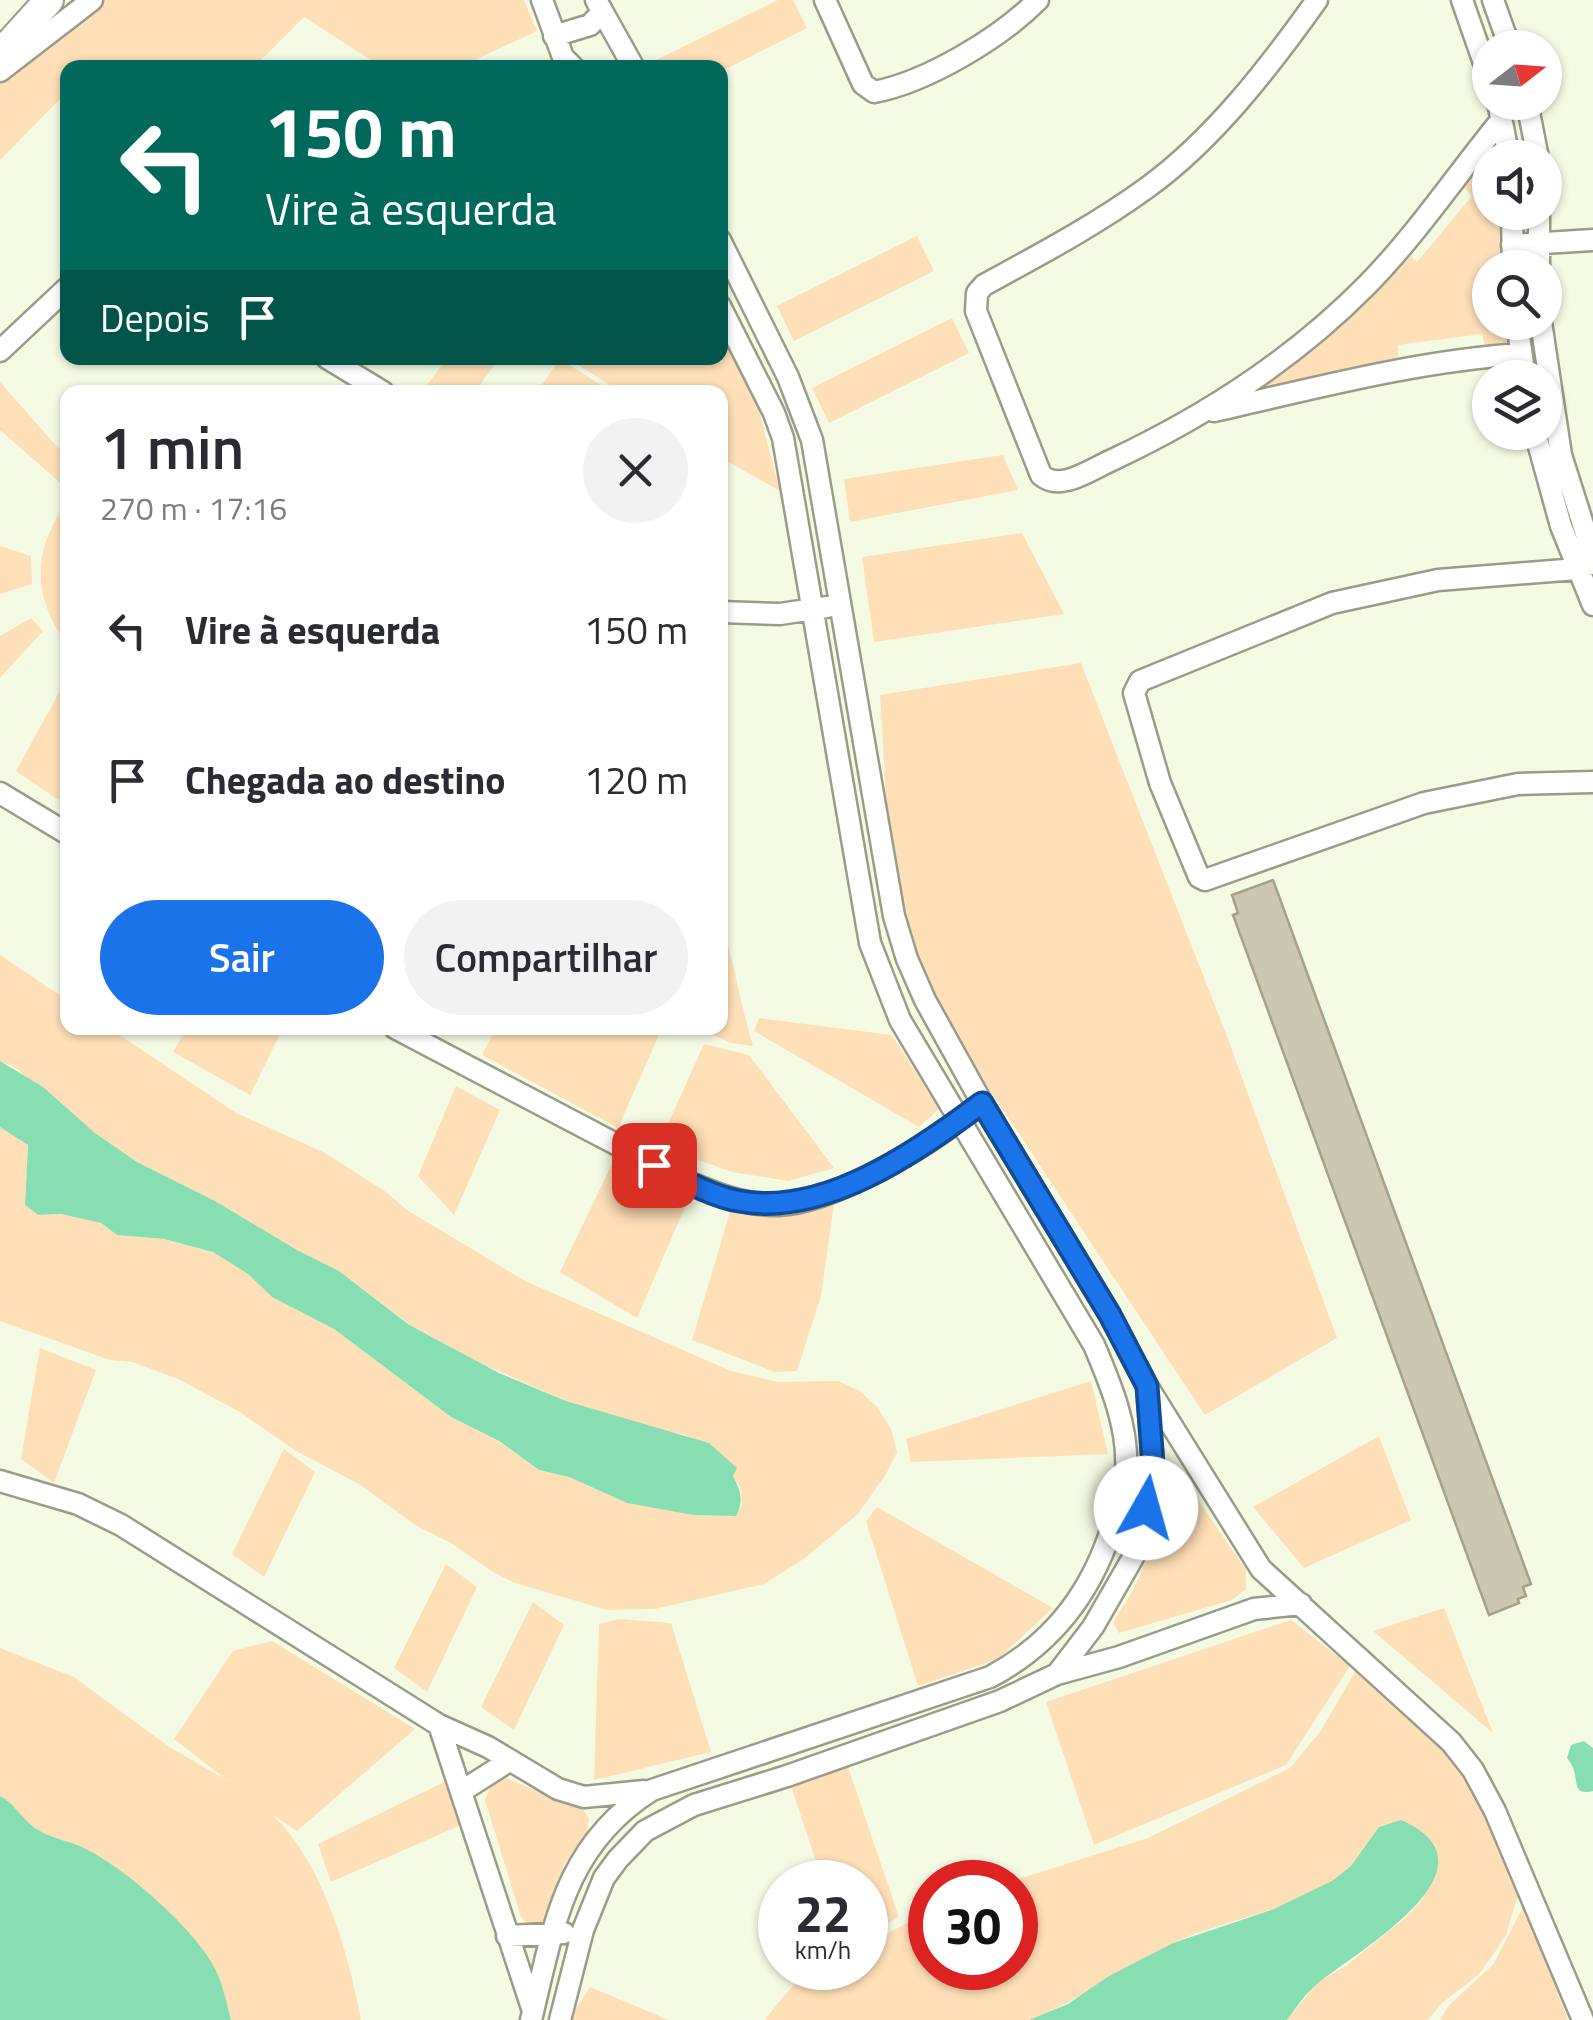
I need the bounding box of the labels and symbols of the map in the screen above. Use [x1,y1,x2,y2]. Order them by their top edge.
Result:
north arrow [1472,30,1562,120]
pin [612,1123,697,1208]
position arrow [1094,1456,1198,1560]
speed limit sign: 30 [908,1860,1038,1990]

